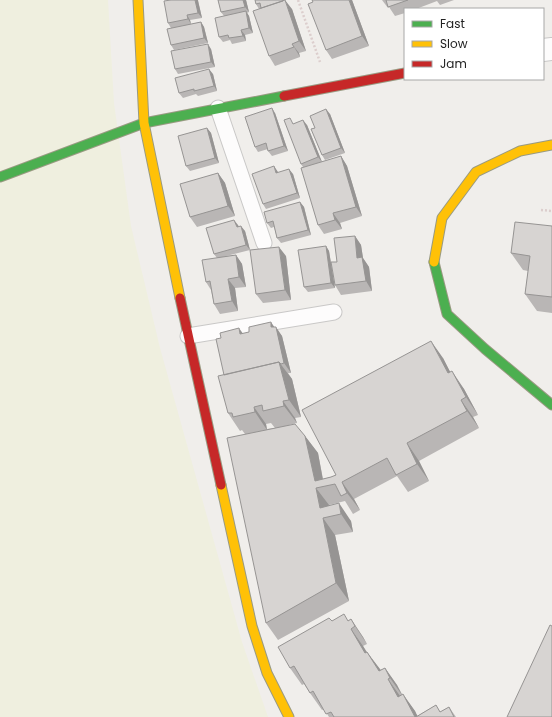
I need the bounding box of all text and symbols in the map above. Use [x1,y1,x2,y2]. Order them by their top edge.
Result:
legend [404,8,544,80]
text: Fast [440,15,465,32]
text: Slow [440,35,468,52]
text: Jam [440,55,467,72]

